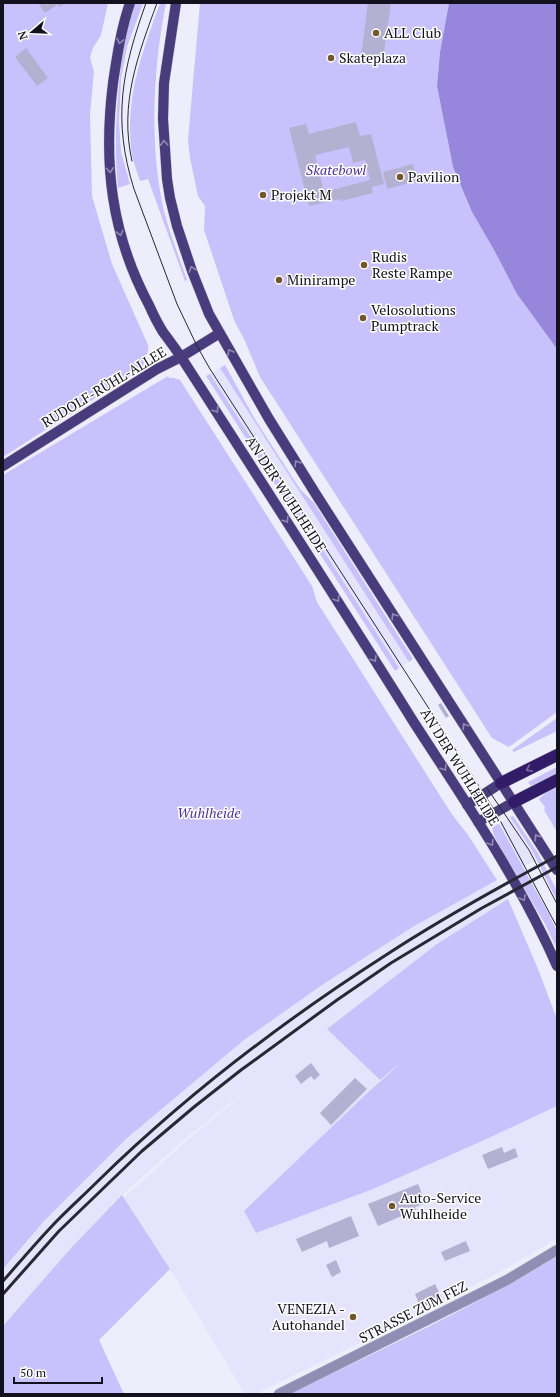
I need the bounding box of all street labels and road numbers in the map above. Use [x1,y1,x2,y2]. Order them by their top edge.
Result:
street label: RUDOLF-RÜHL-ALLEE [38,342,170,431]
street label: AN DER WUHLHEIDE [242,432,331,556]
street label: AN DER WUHLHEIDE [417,704,504,829]
street label: STRASSE ZUM FEZ [355,1276,470,1347]

